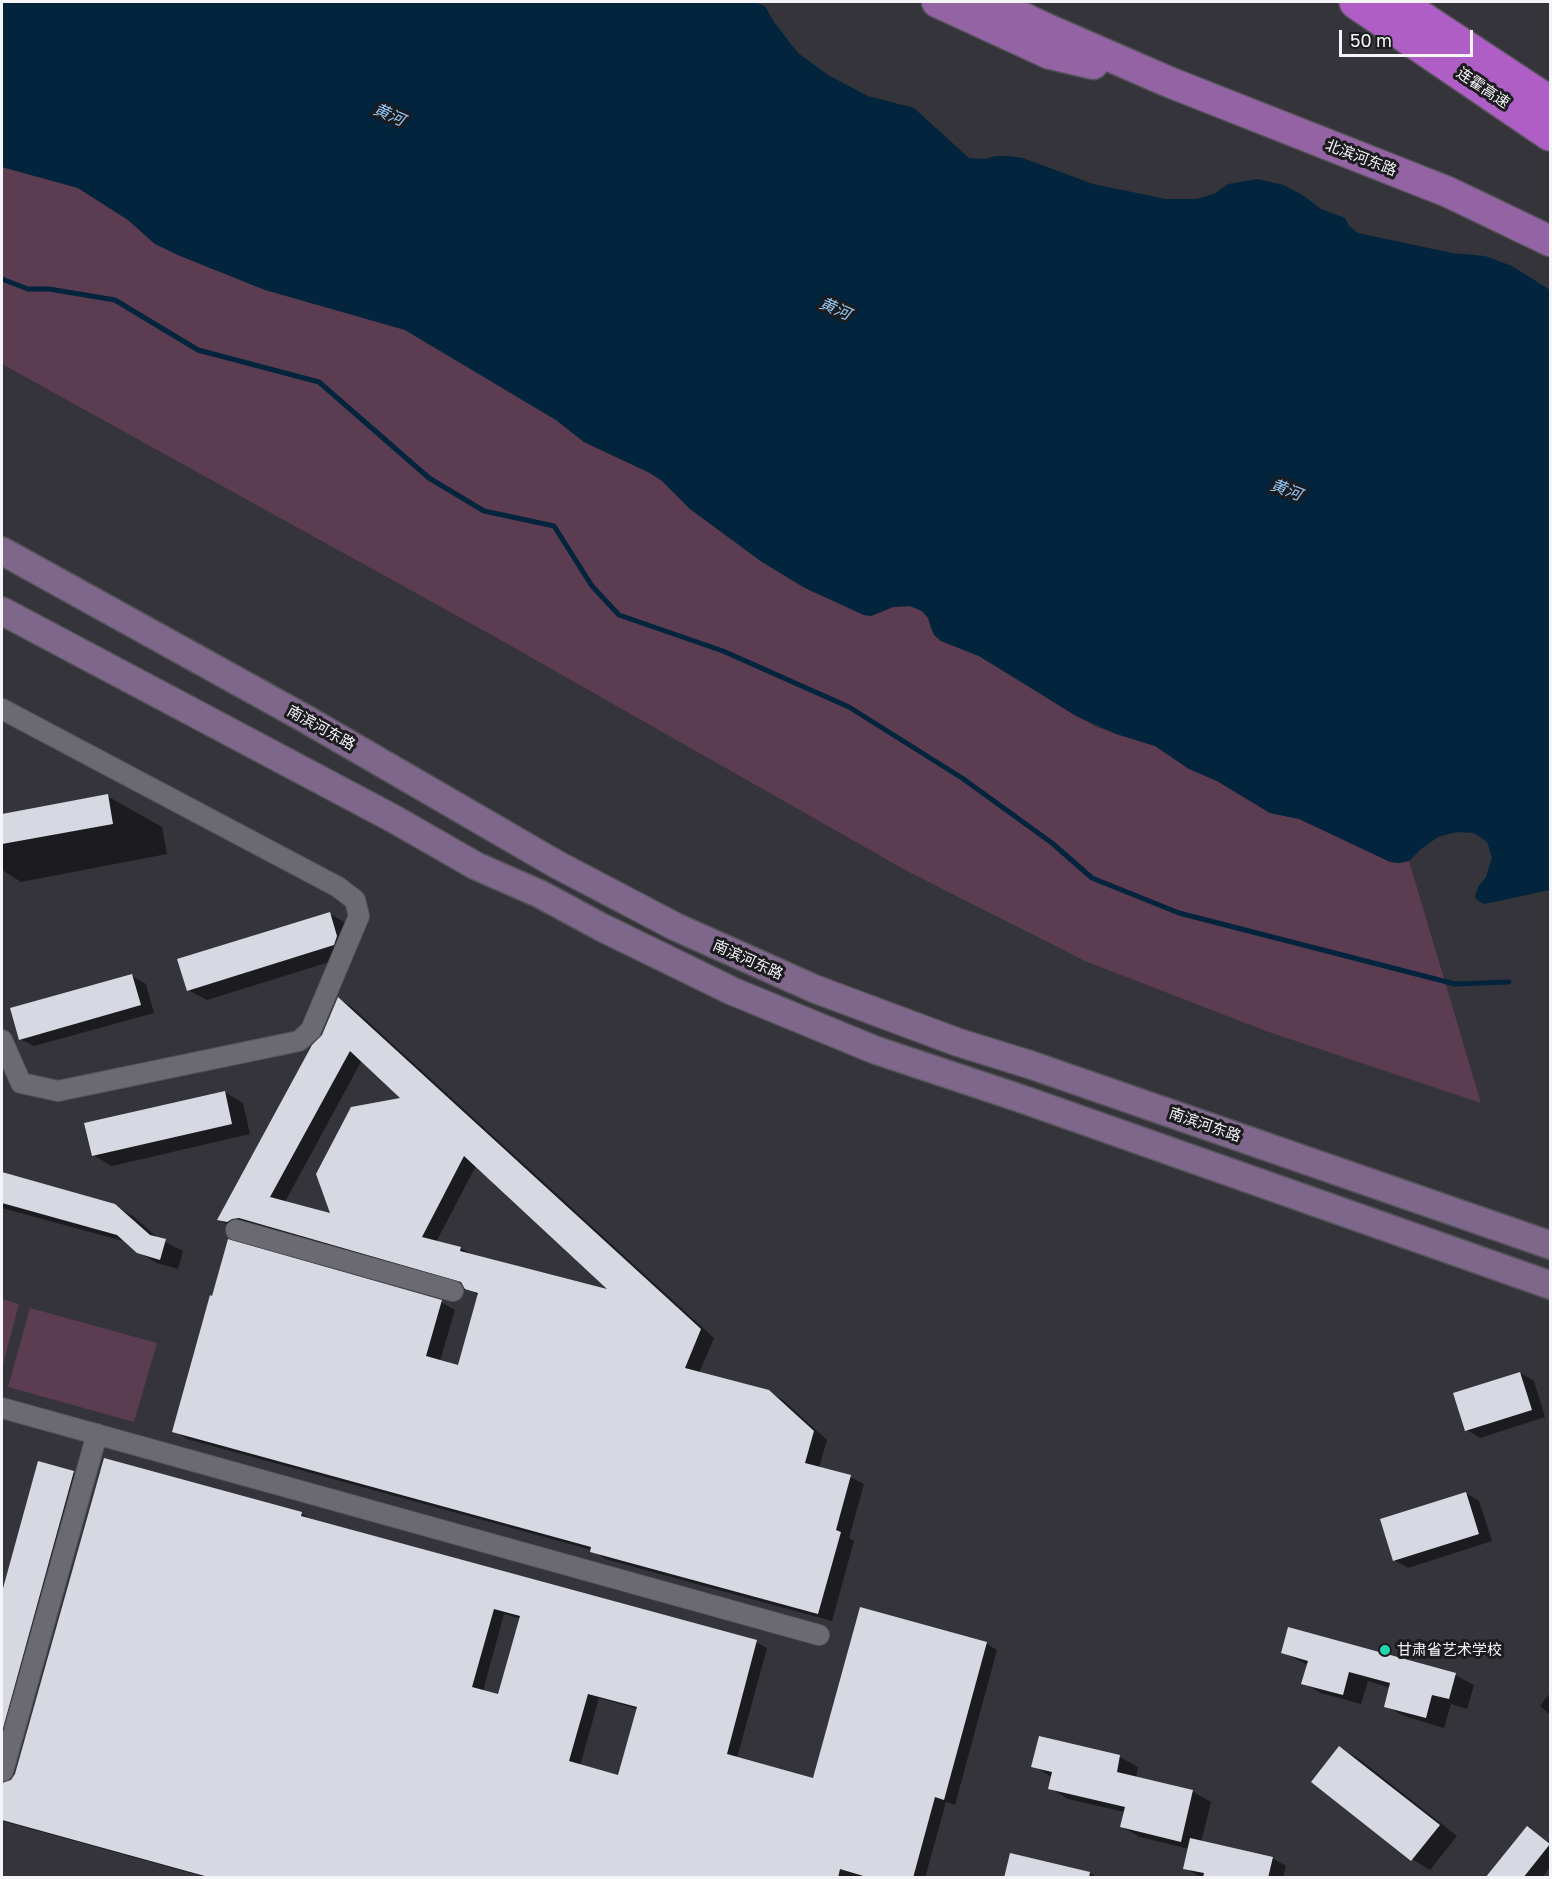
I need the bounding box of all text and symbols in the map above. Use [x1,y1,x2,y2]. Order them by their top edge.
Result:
scale bar [1342,18,1476,56]
text: 50 m [1350,29,1392,51]
street label: 连霍高速 [1453,64,1513,112]
water label: 黄河 [370,100,408,130]
street label: 北滨河东路 [1323,136,1399,180]
water label: 黄河 [816,294,854,324]
water label: 黄河 [1268,475,1304,505]
street label: 南滨河东路 [284,702,358,754]
street label: 南滨河东路 [710,937,786,983]
street label: 南滨河东路 [1167,1104,1243,1146]
place label: 甘肃省艺术学校 [1397,1641,1502,1659]
marker: 甘肃省艺术学校 [1378,1643,1392,1657]

